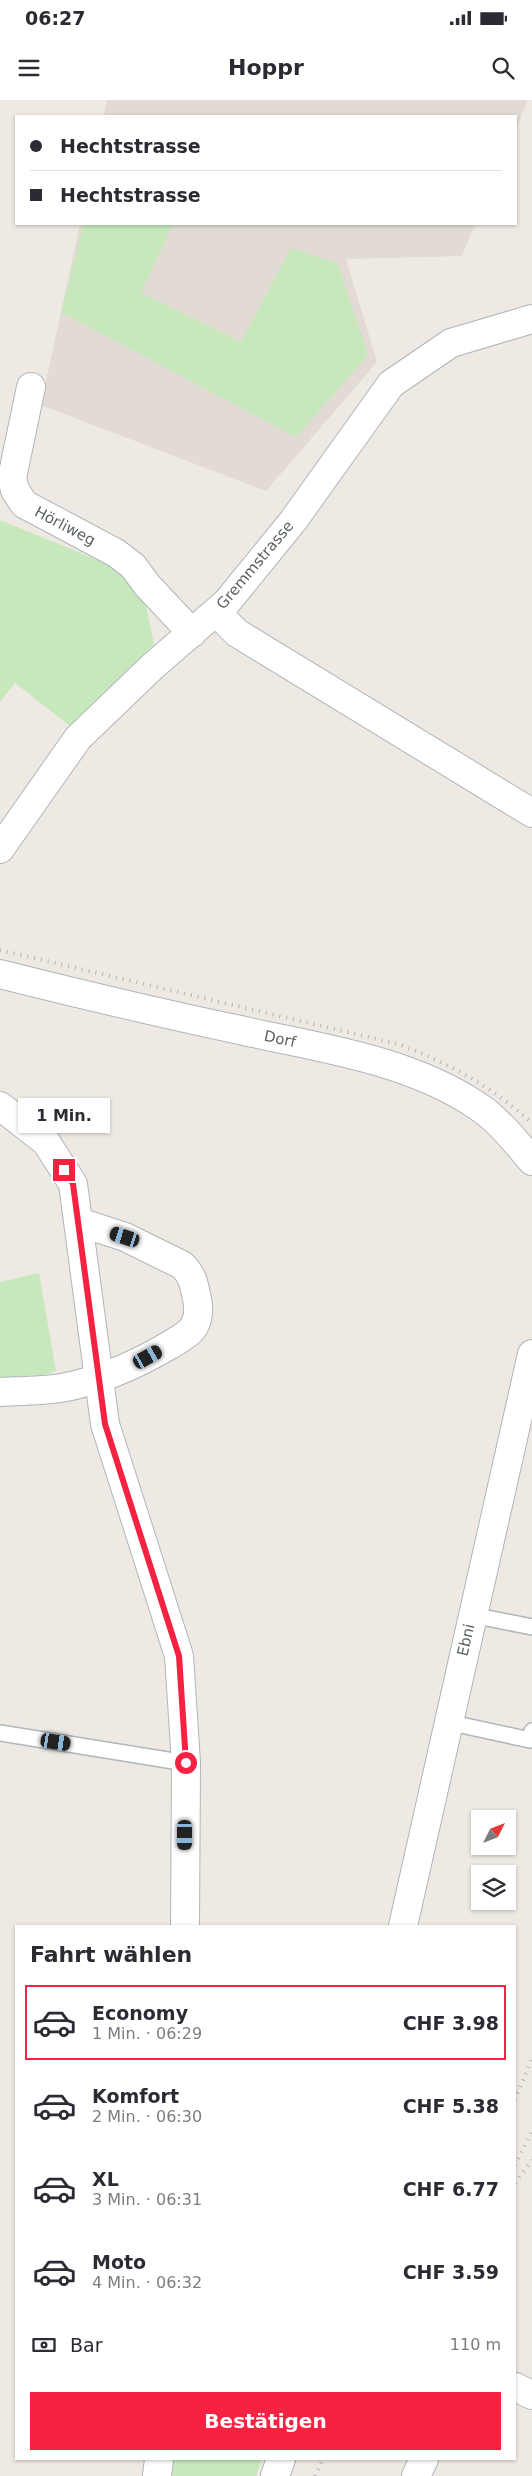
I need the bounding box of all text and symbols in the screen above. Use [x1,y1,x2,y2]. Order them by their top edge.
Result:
text: 06:27 [25,7,85,29]
icon: menu [15,54,43,82]
icon: search [489,54,517,82]
text: Hoppr [228,55,304,80]
text: Hechtstrasse [60,135,201,157]
text: Hechtstrasse [60,184,201,206]
street label: Hörliweg [32,503,98,549]
street label: Gremmstrasse [213,517,297,613]
street label: Dorf [262,1027,298,1051]
callout: 1 Min. [18,1098,110,1132]
text: 1 Min. [36,1106,92,1125]
route end [53,1159,75,1181]
car [108,1225,141,1249]
car [131,1343,164,1371]
street label: Ebni [454,1622,478,1658]
car [40,1732,71,1752]
route start [175,1752,197,1774]
north arrow [471,1810,516,1855]
map controls [471,1810,516,1910]
car [177,1820,192,1850]
button: layers [471,1865,516,1910]
text: Fahrt wählen [30,1942,192,1967]
icon: car [32,2000,77,2045]
text: Economy [92,2002,188,2024]
text: CHF 3.98 [403,2012,499,2034]
text: 1 Min. · 06:29 [92,2024,202,2043]
icon: car [32,2083,77,2128]
text: Komfort [92,2085,179,2107]
text: CHF 5.38 [403,2095,499,2117]
text: 2 Min. · 06:30 [92,2107,202,2126]
icon: car [32,2166,77,2211]
text: XL [92,2168,119,2190]
text: CHF 6.77 [403,2178,499,2200]
text: 3 Min. · 06:31 [92,2190,202,2209]
icon: car [32,2249,77,2294]
text: Moto [92,2251,146,2273]
text: CHF 3.59 [403,2261,499,2283]
text: 4 Min. · 06:32 [92,2273,202,2292]
icon: cash [30,2331,58,2359]
text: Bar [70,2334,103,2356]
text: 110 m [450,2335,501,2354]
button: Bestätigen [30,2392,501,2450]

